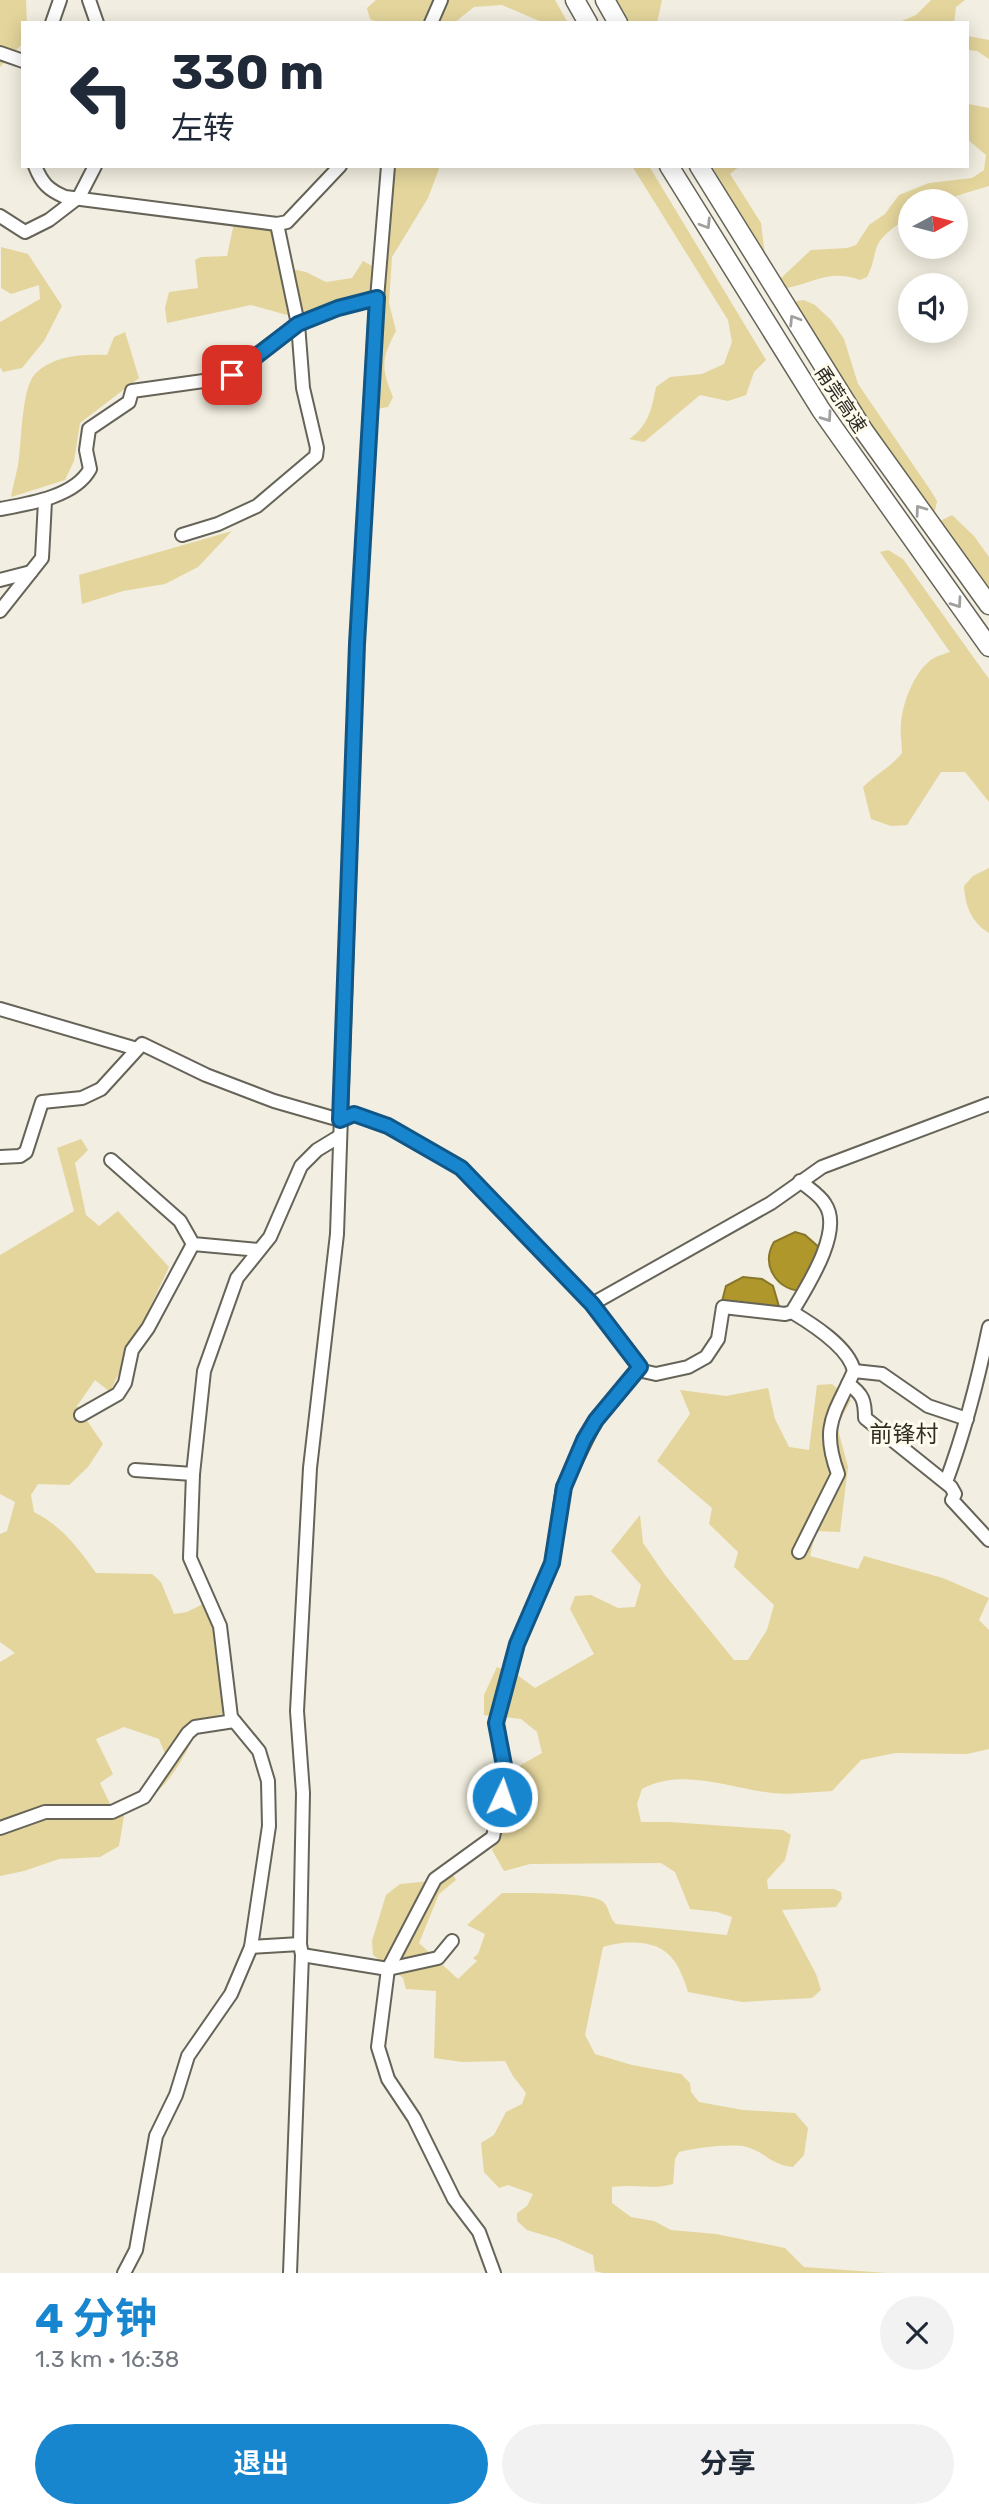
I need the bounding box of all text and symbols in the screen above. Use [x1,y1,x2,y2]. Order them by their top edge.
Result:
text: 330 m [171,43,324,101]
icon: left [56,49,147,140]
text: 左转 [171,109,235,147]
north arrow [898,189,968,259]
map controls [898,189,968,343]
one-way arrow [697,217,710,230]
button: sound [898,273,968,343]
one-way arrow [790,315,803,328]
pin [202,345,262,405]
icon: arrive [213,356,251,394]
street label: 甬莞高速 [810,361,871,437]
one-way arrow [818,409,831,422]
one-way arrow [916,505,929,517]
one-way arrow [949,595,961,608]
district label: 前锋村 [870,1420,939,1448]
position arrow [465,1760,539,1834]
text: 4 分钟 [35,2294,157,2344]
button: close [880,2296,954,2370]
text: 1.3 km · 16:38 [35,2345,179,2373]
button: 退出 [35,2424,488,2504]
button: 分享 [502,2424,954,2504]

